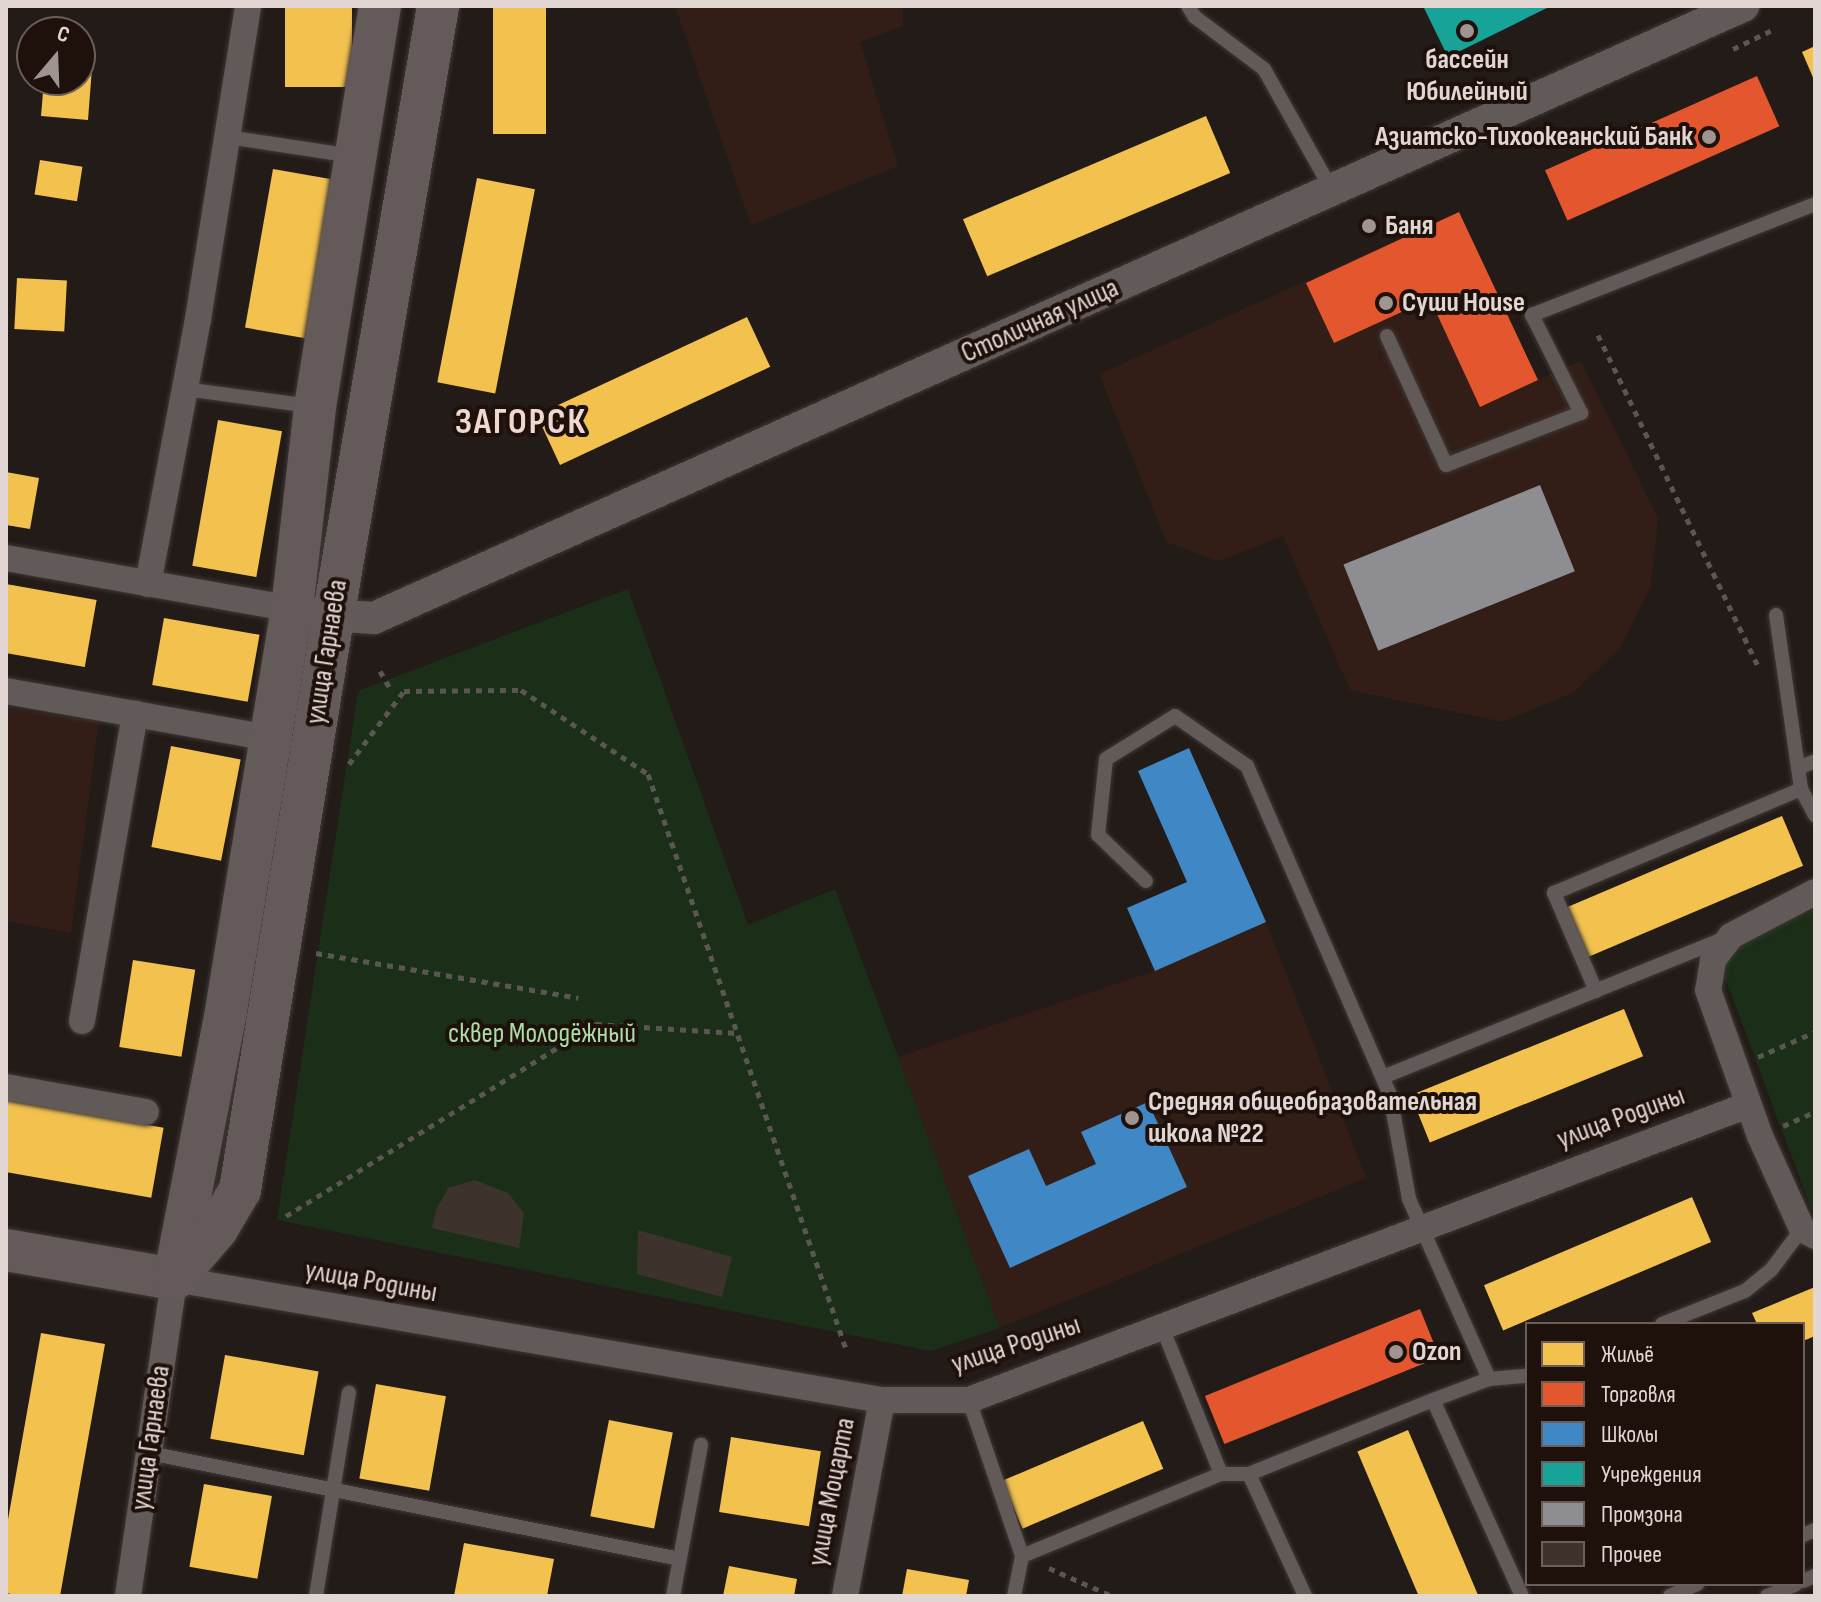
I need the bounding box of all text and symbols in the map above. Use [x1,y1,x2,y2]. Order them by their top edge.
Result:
north arrow [16,16,96,96]
text: С [54,20,73,49]
marker: бассейн Юбилейный [1458,22,1476,40]
place label: бассейн Юбилейный [1406,43,1528,109]
place label: Азиатско-Тихоокеанский Банк [1375,120,1693,154]
marker: Азиатско-Тихоокеанский Банк [1700,128,1718,146]
place label: Баня [1385,209,1433,243]
marker: Баня [1360,217,1378,235]
street label: Столичная улица [956,271,1124,371]
place label: Суши House [1402,286,1525,320]
marker: Суши House [1377,294,1395,312]
district label: ЗАГОРСК [455,401,587,445]
street label: улица Гарнаева [299,577,355,727]
park label: сквер Молодёжный [448,1017,636,1051]
street label: улица Родины [1553,1079,1689,1157]
place label: Средняя общеобразовательная школа №22 [1148,1085,1477,1151]
marker: Средняя общеобразовательная школа №22 [1123,1109,1141,1127]
street label: улица Родины [302,1254,440,1310]
street label: улица Родины [947,1308,1085,1382]
legend [1525,1322,1805,1586]
place label: Ozon [1412,1335,1462,1369]
text: Жильё [1601,1340,1654,1369]
marker: Ozon [1387,1343,1405,1361]
street label: улица Гарнаева [124,1363,178,1513]
text: Торговля [1601,1380,1676,1409]
street label: улица Моцарта [801,1415,863,1569]
text: Школы [1601,1420,1658,1449]
text: Учреждения [1601,1460,1702,1489]
text: Промзона [1601,1500,1683,1529]
text: Прочее [1601,1540,1662,1569]

